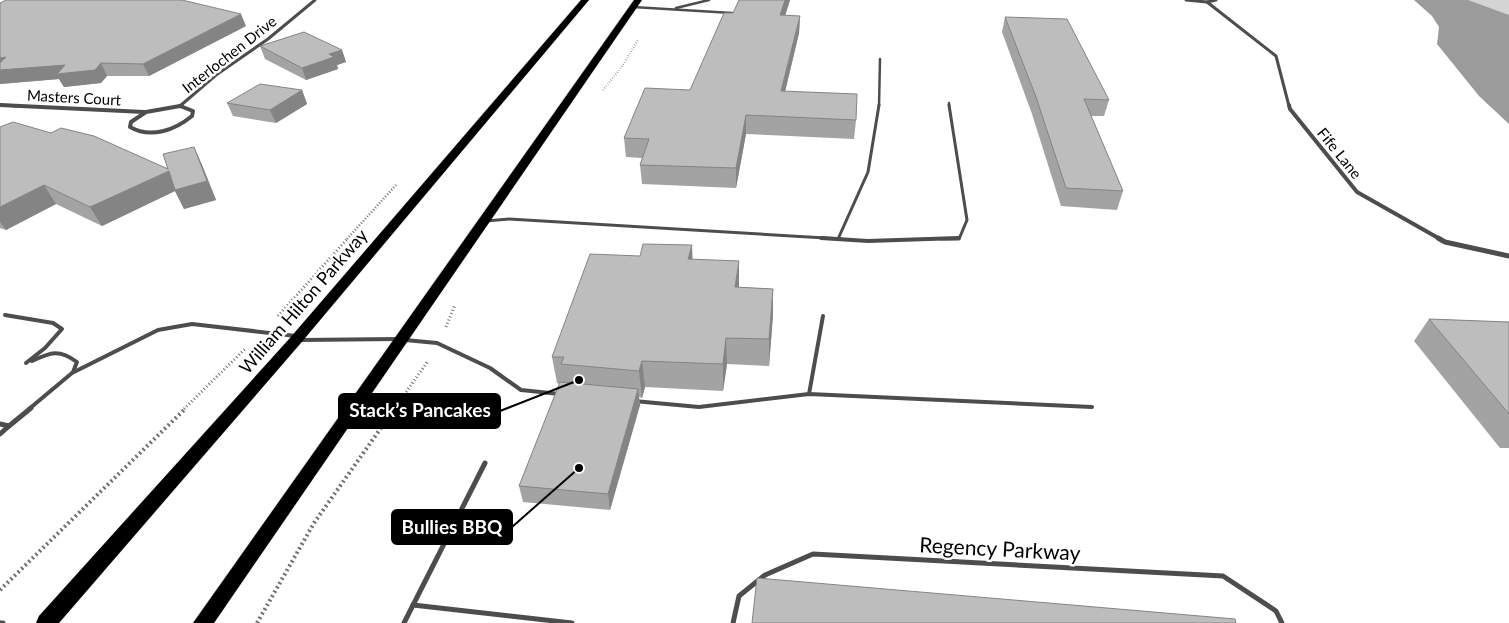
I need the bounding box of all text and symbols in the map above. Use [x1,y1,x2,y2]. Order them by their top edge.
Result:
street label: Interlochen Drive [178,12,280,96]
street label: Masters Court [26,86,122,108]
street label: Fife Lane [1314,124,1366,182]
street label: William Hilton Parkway [234,224,372,378]
callout: Stack’s Pancakes [339,394,500,428]
text: Stack’s Pancakes [349,398,491,421]
callout: Bullies BBQ [392,510,512,544]
text: Bullies BBQ [402,515,503,538]
street label: Regency Parkway [919,531,1081,565]

